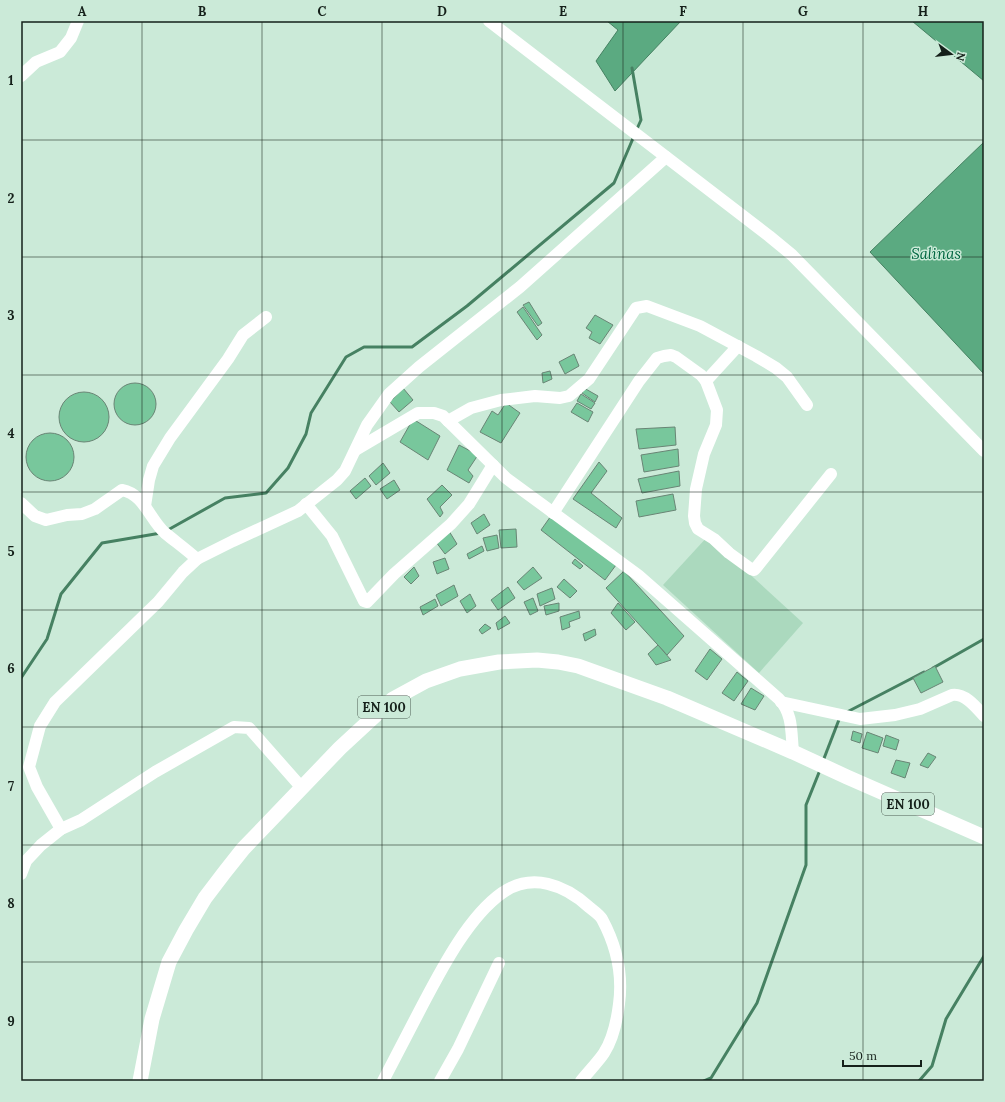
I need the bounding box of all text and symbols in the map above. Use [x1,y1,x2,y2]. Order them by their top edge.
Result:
text: A [78,3,87,20]
text: B [198,3,207,20]
text: C [318,3,327,20]
text: D [437,3,447,20]
text: E [559,3,567,20]
text: F [679,3,687,20]
text: G [798,3,808,20]
text: H [918,3,928,20]
north arrow [931,34,971,74]
text: N [953,51,969,63]
text: 1 [8,72,14,89]
text: 2 [8,190,15,207]
water label: Salinas [911,244,961,263]
text: 3 [7,307,15,324]
text: 4 [7,425,15,442]
text: 5 [7,543,15,560]
text: 6 [7,660,15,677]
road number: EN 100 [358,696,410,718]
text: 7 [8,778,14,795]
road number: EN 100 [882,793,934,815]
text: 8 [7,895,15,912]
text: 9 [7,1013,15,1030]
scale bar [843,1042,921,1068]
text: 50 m [849,1048,877,1063]

